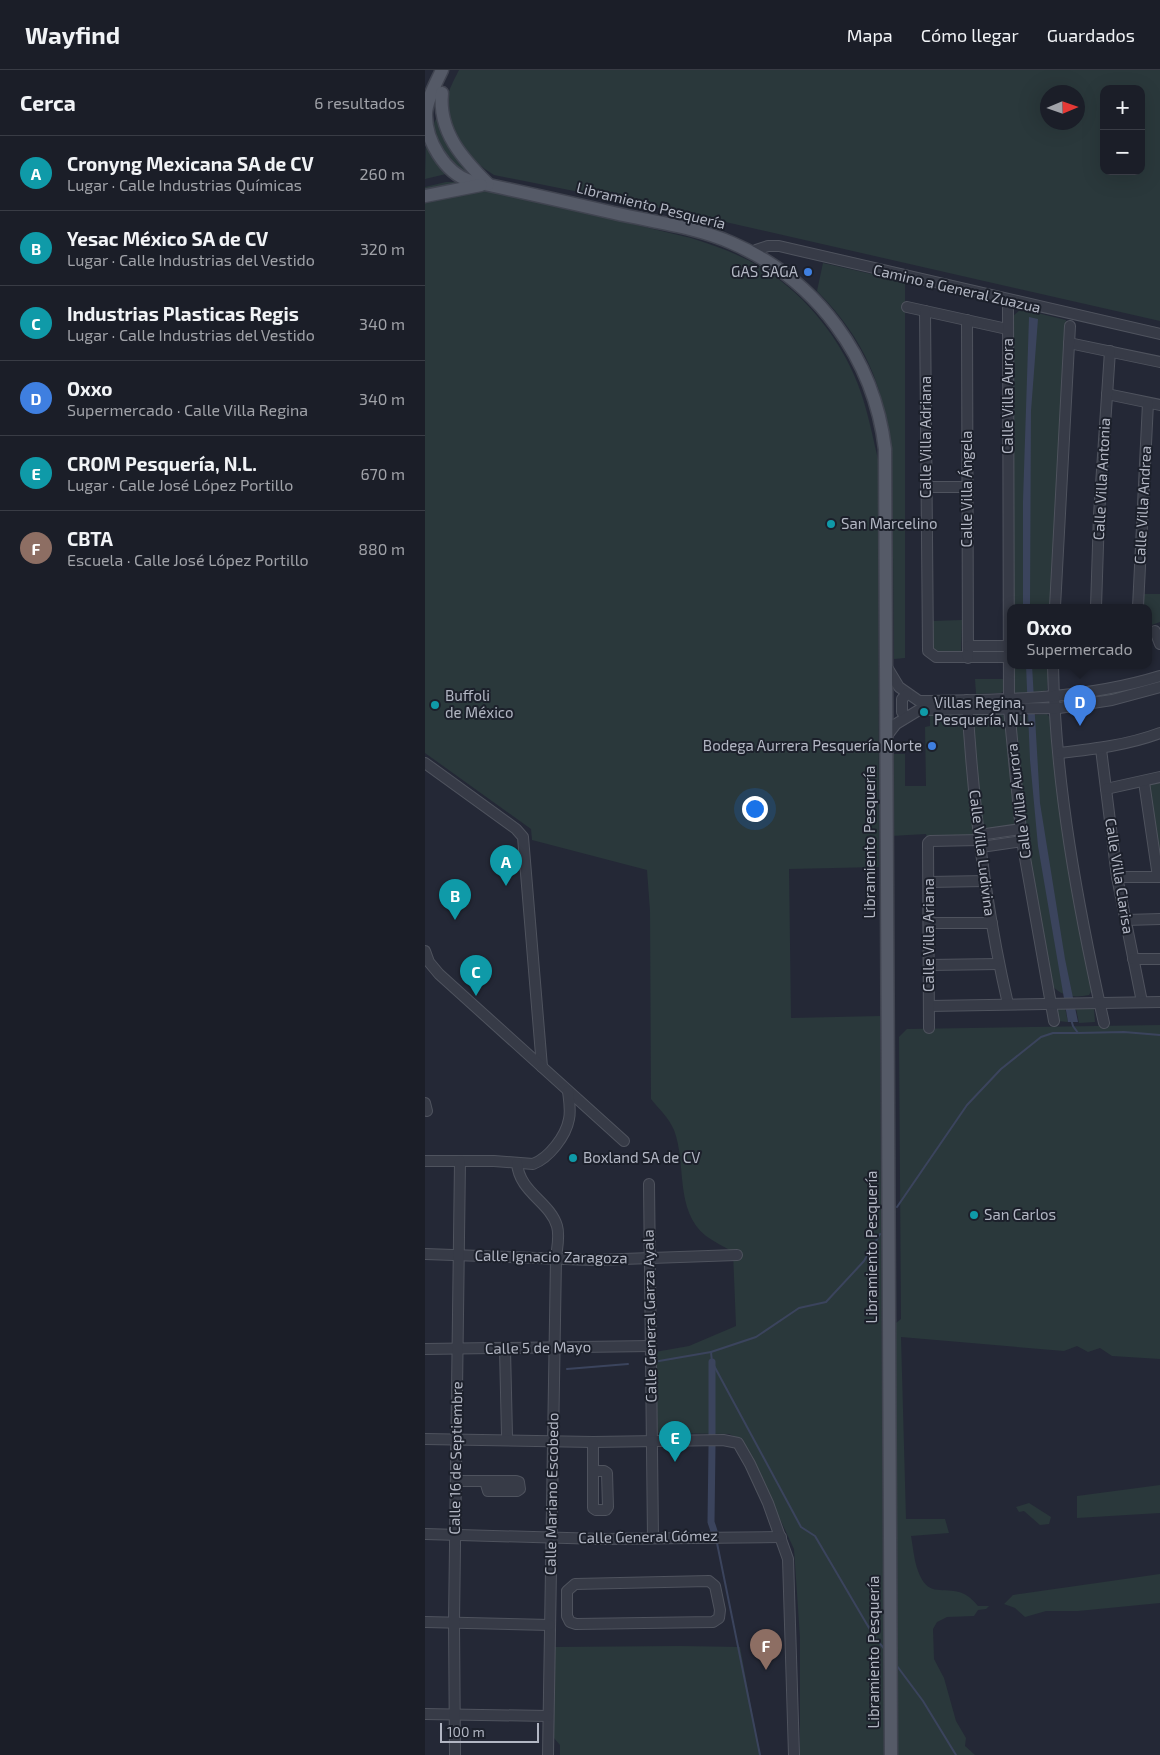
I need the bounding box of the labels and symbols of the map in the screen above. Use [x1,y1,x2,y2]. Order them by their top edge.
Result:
north arrow [1040,85,1085,130]
street label: Libramiento Pesquería [575,178,728,232]
street label: Camino a General Zuazua [872,260,1043,316]
place label: GAS SAGA [731,262,799,280]
marker: GAS SAGA [802,266,814,278]
street label: Calle Villa Aurora [998,338,1016,454]
street label: Calle Villa Adriana [916,376,934,498]
street label: Calle Villa Antonia [1089,417,1113,541]
street label: Calle Villa Ángela [957,431,975,547]
street label: Calle Villa Andrea [1130,445,1154,565]
place label: San Marcelino [841,514,938,532]
marker: San Marcelino [825,518,837,530]
pin: D [1064,685,1096,726]
place label: Buffoli de México [445,686,514,721]
place label: Villas Regina, Pesquería, N.L. [934,693,1034,728]
marker: Buffoli de México [429,699,441,711]
marker: Villas Regina, Pesquería, N.L. [918,706,930,718]
place label: Bodega Aurrera Pesquería Norte [703,736,922,754]
marker: Bodega Aurrera Pesquería Norte [926,740,938,752]
street label: Calle Villa Aurora [1002,742,1034,860]
street label: Libramiento Pesquería [860,765,878,919]
street label: Calle Villa Ludivina [966,789,1000,917]
your location [742,796,768,822]
street label: Calle Villa Clarisa [1102,817,1138,935]
pin: A [490,845,522,886]
street label: Calle Villa Ariana [919,878,937,992]
pin: B [439,879,471,920]
pin: C [460,955,492,996]
place label: Boxland SA de CV [583,1148,700,1166]
marker: Boxland SA de CV [567,1152,579,1164]
street label: Libramiento Pesquería [862,1170,880,1324]
place label: San Carlos [984,1205,1056,1223]
marker: San Carlos [968,1209,980,1221]
street label: Calle General Garza Ayala [638,1229,660,1403]
street label: Calle Ignacio Zaragoza [474,1246,628,1266]
street label: Calle 5 de Mayo [485,1337,591,1357]
street label: Calle 16 de Septiembre [445,1381,465,1535]
street label: Calle Mariano Escobedo [541,1413,561,1575]
pin: E [659,1421,691,1462]
street label: Calle General Gómez [578,1526,718,1546]
street label: Libramiento Pesquería [864,1575,882,1729]
pin: F [750,1629,782,1670]
scale bar [440,1720,539,1743]

